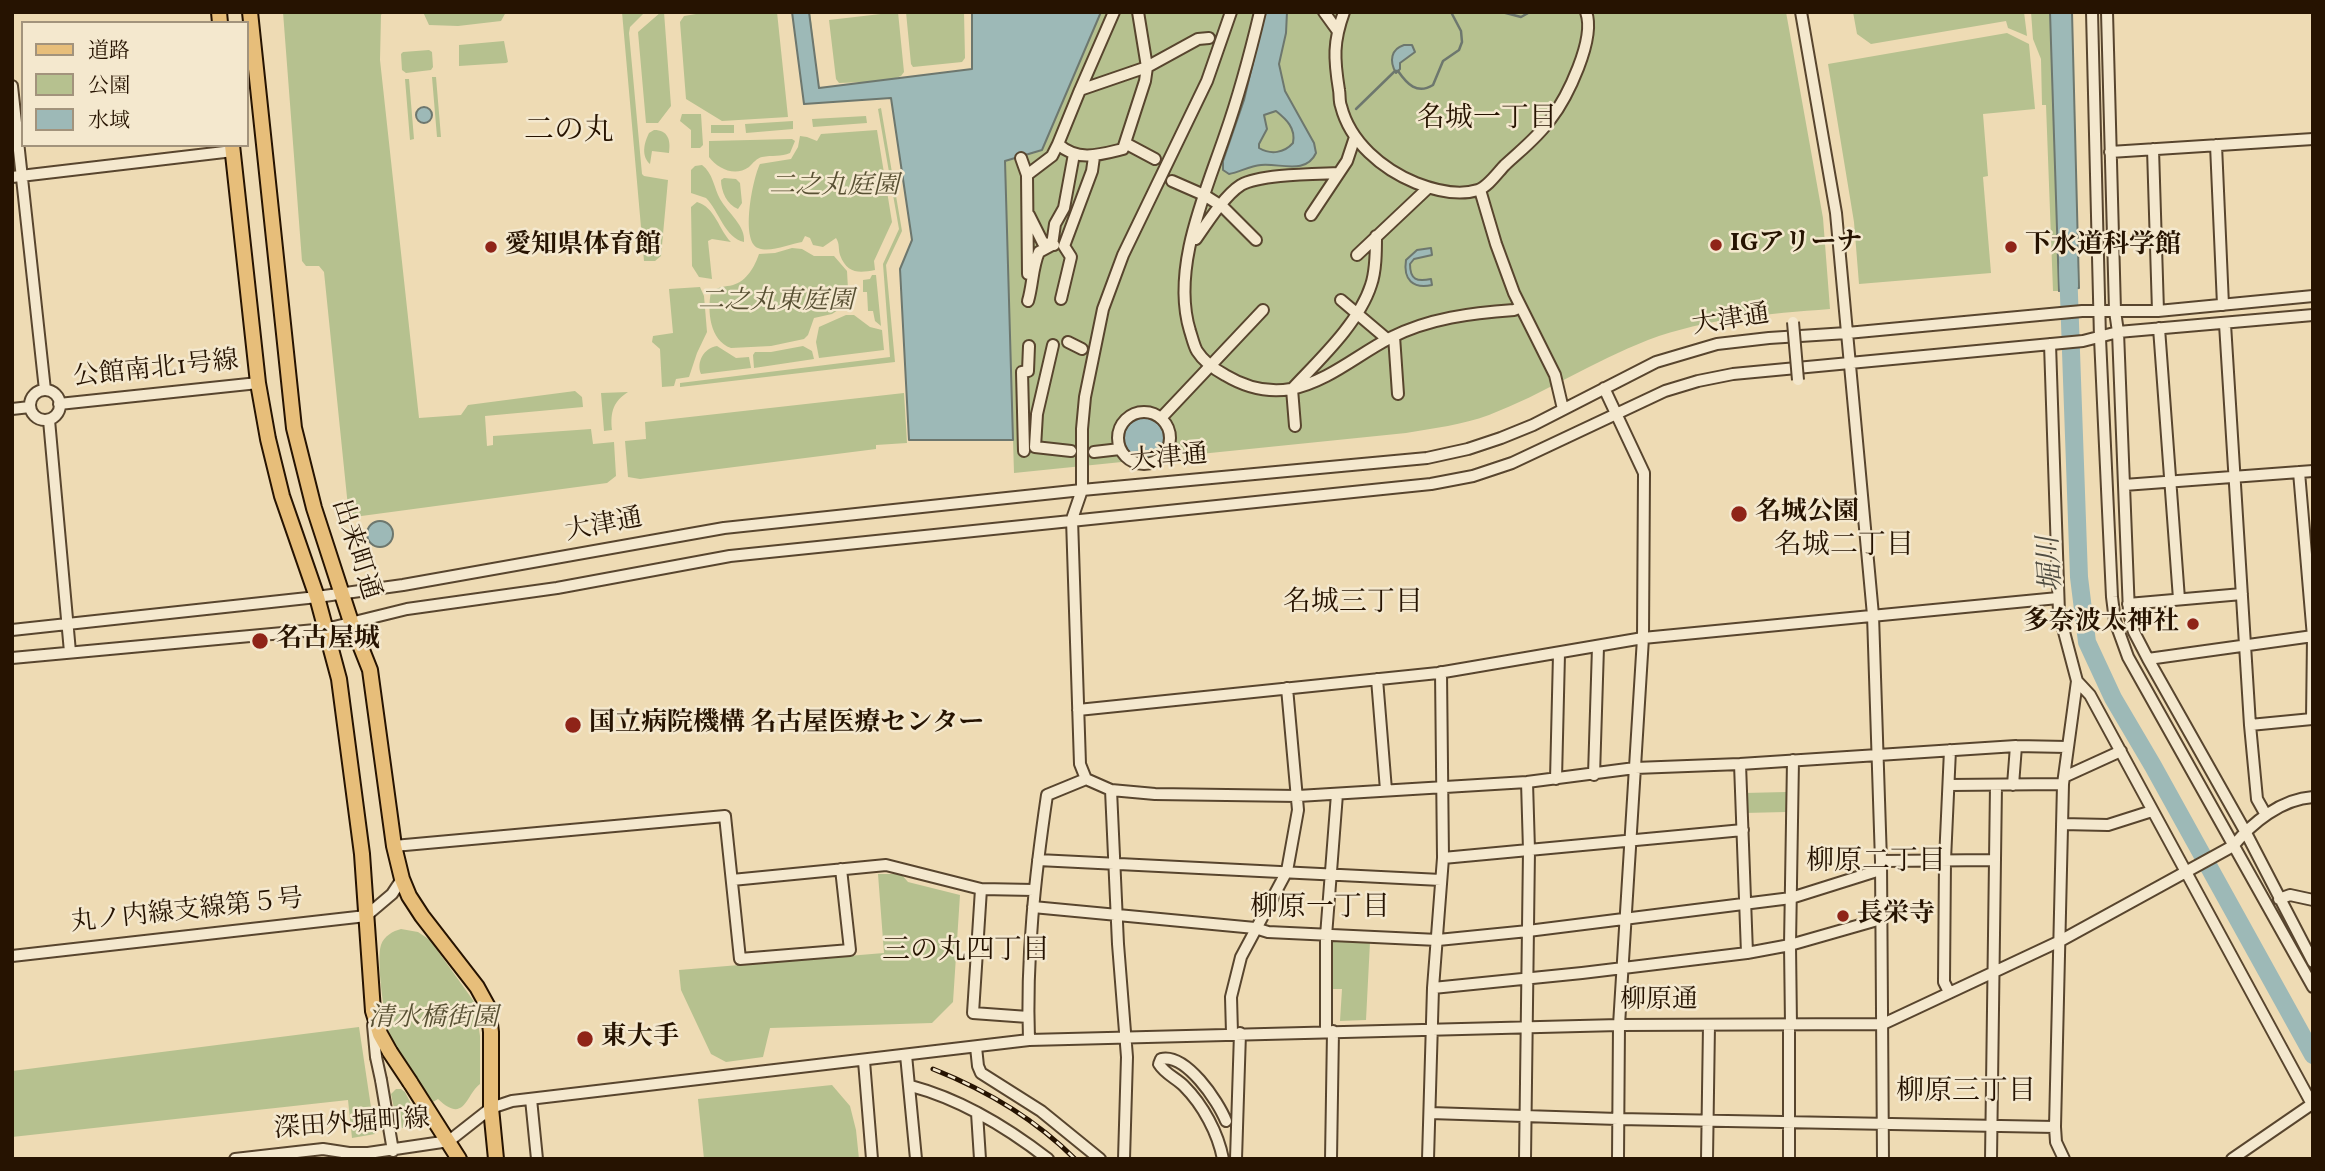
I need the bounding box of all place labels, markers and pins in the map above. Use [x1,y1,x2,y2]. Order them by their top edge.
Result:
place label: IGアリーナ [1730,229,1862,261]
place label: 愛知県体育館 [505,231,661,263]
place label: 下水道科学館 [2025,231,2181,263]
marker: IGアリーナ [1708,237,1724,253]
marker: 愛知県体育館 [483,239,499,255]
marker: 下水道科学館 [2003,239,2019,255]
place label: 名城公園 [1755,498,1859,530]
marker: 名城公園 [1729,504,1749,524]
place label: 多奈波太神社 [2023,608,2179,640]
marker: 多奈波太神社 [2185,616,2201,632]
place label: 名古屋城 [276,625,380,657]
marker: 名古屋城 [250,631,270,651]
place label: 国立病院機構 名古屋医療センター [589,709,984,741]
marker: 国立病院機構 名古屋医療センター [563,715,583,735]
place label: 長栄寺 [1857,900,1935,932]
marker: 長栄寺 [1835,908,1851,924]
place label: 東大手 [601,1023,679,1055]
marker: 東大手 [575,1029,595,1049]

